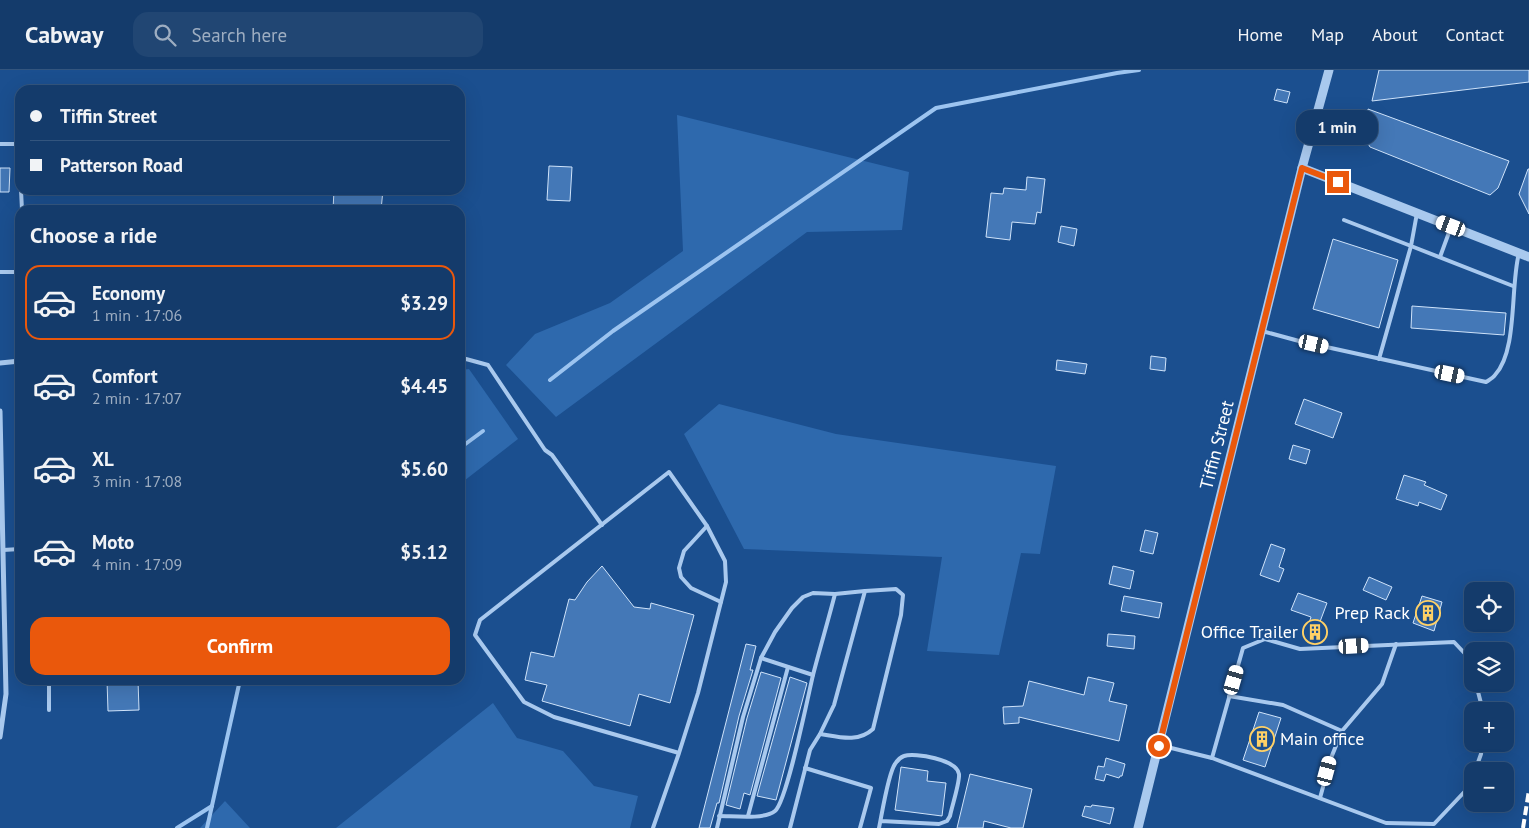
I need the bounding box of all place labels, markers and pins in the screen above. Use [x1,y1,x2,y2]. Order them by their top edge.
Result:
building icon: Prep Rack [1415,600,1441,626]
place label: Prep Rack [1335,601,1410,624]
building icon: Office Trailer [1302,619,1328,645]
place label: Office Trailer [1201,620,1298,643]
building icon: Main office [1249,726,1275,752]
place label: Main office [1280,727,1364,750]

